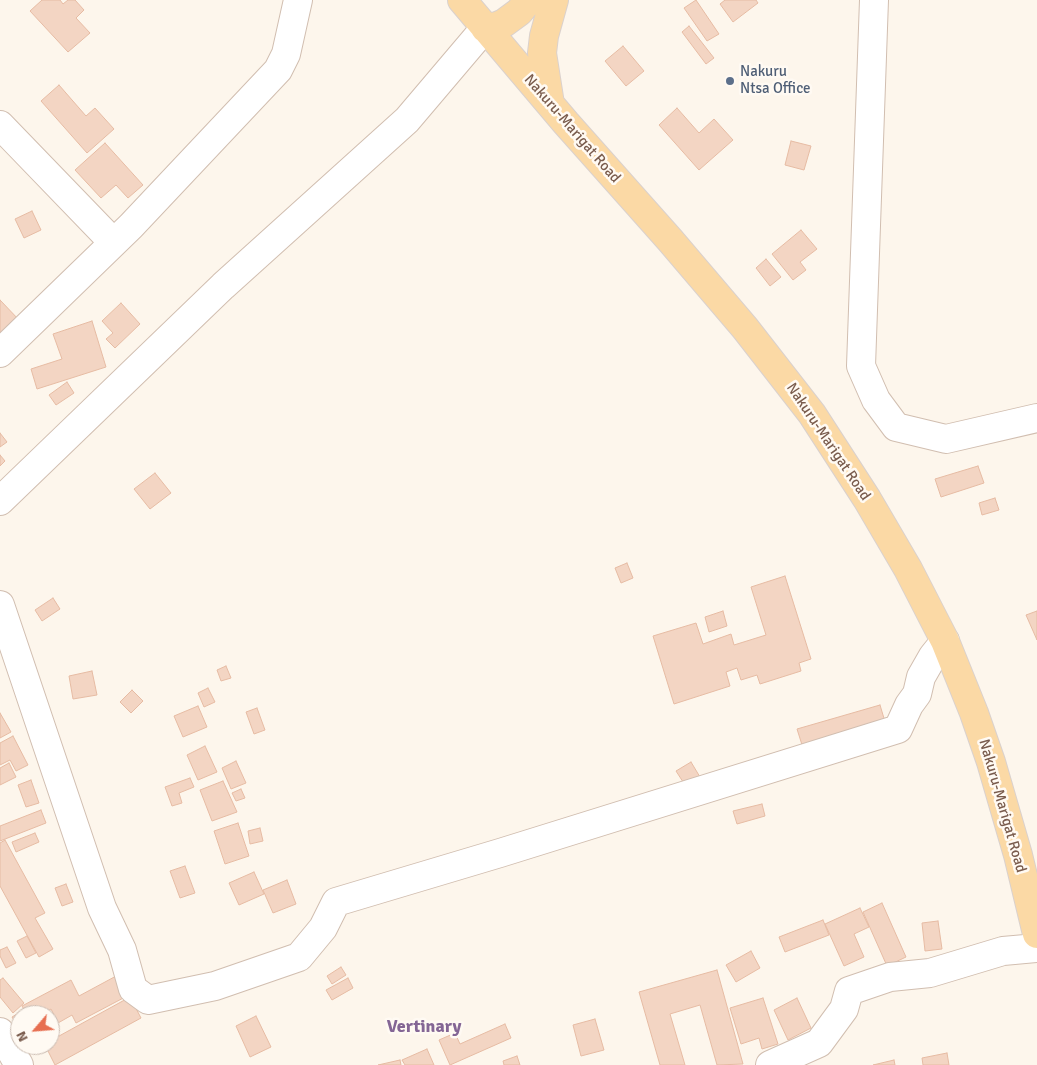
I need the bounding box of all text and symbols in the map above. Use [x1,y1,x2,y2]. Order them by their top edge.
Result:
place label: Nakuru Ntsa Office [740,63,811,98]
street label: Nakuru-Marigat Road [520,71,624,187]
marker: Nakuru Ntsa Office [724,75,736,87]
street label: Nakuru-Marigat Road [782,380,874,504]
street label: Nakuru-Marigat Road [974,737,1030,875]
north arrow [10,1005,60,1055]
district label: Vertinary [387,1016,461,1038]
text: N [12,1028,32,1045]

